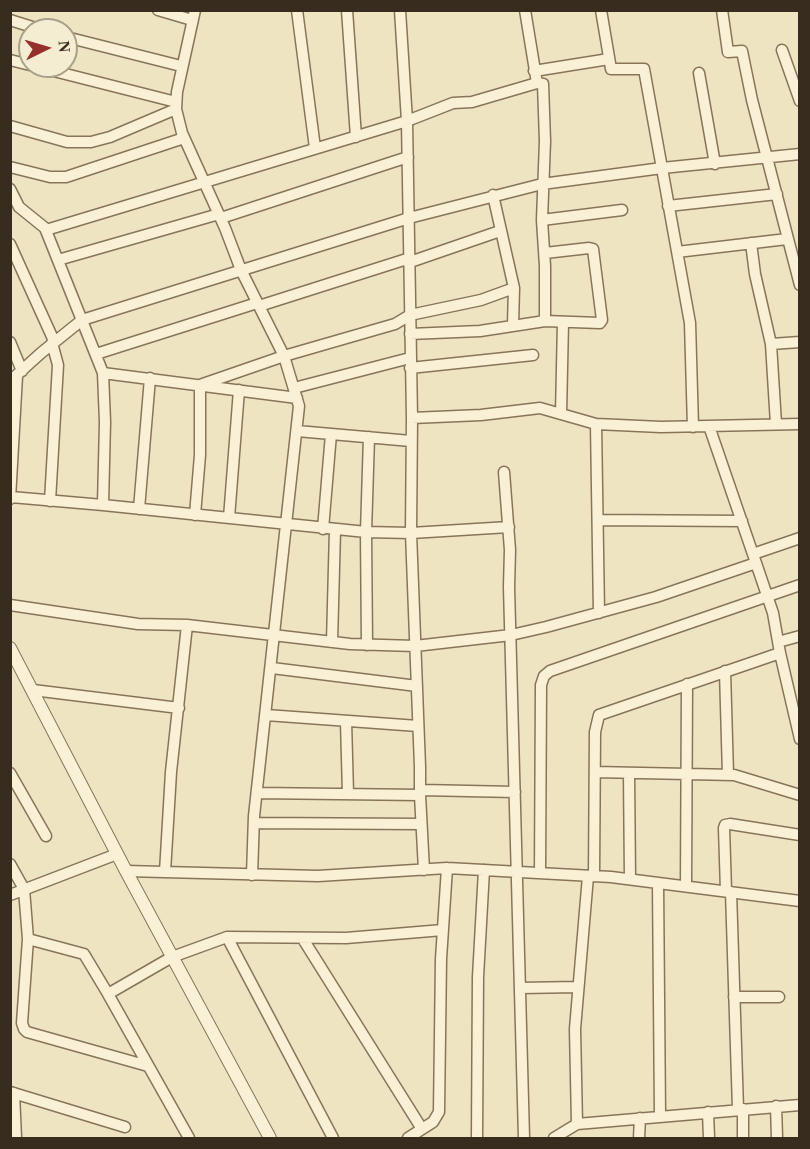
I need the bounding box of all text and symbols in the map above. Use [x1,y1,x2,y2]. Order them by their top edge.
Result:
north arrow [18,18,78,78]
text: N [55,40,73,53]

